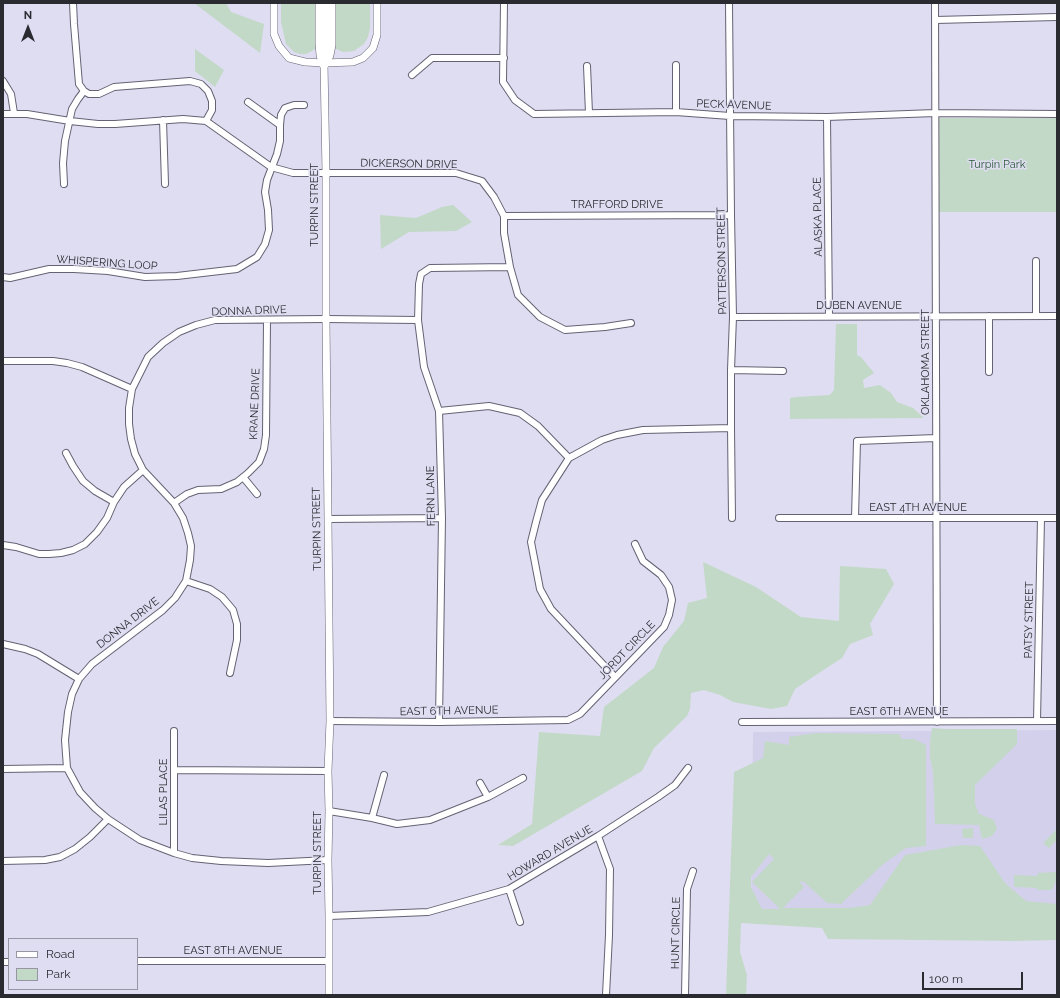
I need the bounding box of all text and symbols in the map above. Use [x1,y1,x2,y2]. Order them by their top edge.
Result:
north arrow [8,8,48,48]
text: N [24,9,32,22]
street label: PECK AVENUE [696,97,772,113]
street label: DICKERSON DRIVE [360,157,458,171]
park label: Turpin Park [968,158,1026,172]
street label: TURPIN STREET [308,163,322,247]
street label: ALASKA PLACE [811,177,825,257]
street label: TRAFFORD DRIVE [571,198,663,212]
street label: PATTERSON STREET [714,207,730,315]
street label: WHISPERING LOOP [56,253,158,273]
street label: DUBEN AVENUE [816,299,902,313]
street label: DONNA DRIVE [211,303,287,319]
street label: OKLAHOMA STREET [919,309,933,415]
street label: KRANE DRIVE [247,368,263,440]
street label: FERN LANE [424,466,438,526]
street label: TURPIN STREET [310,487,324,571]
street label: EAST 4TH AVENUE [869,501,967,515]
street label: PATSY STREET [1022,581,1036,659]
street label: DONNA DRIVE [94,595,162,651]
street label: JORDT CIRCLE [596,618,658,682]
street label: EAST 6TH AVENUE [399,704,499,718]
street label: EAST 6TH AVENUE [850,705,948,719]
street label: LILAS PLACE [157,758,171,826]
street label: TURPIN STREET [311,811,325,895]
street label: HOWARD AVENUE [505,822,595,884]
street label: HUNT CIRCLE [669,897,683,969]
legend [8,938,138,990]
street label: EAST 8TH AVENUE [184,944,282,958]
text: Road [46,947,75,961]
scale bar [924,964,1025,990]
text: Park [46,967,71,981]
text: 100 m [929,972,963,986]

